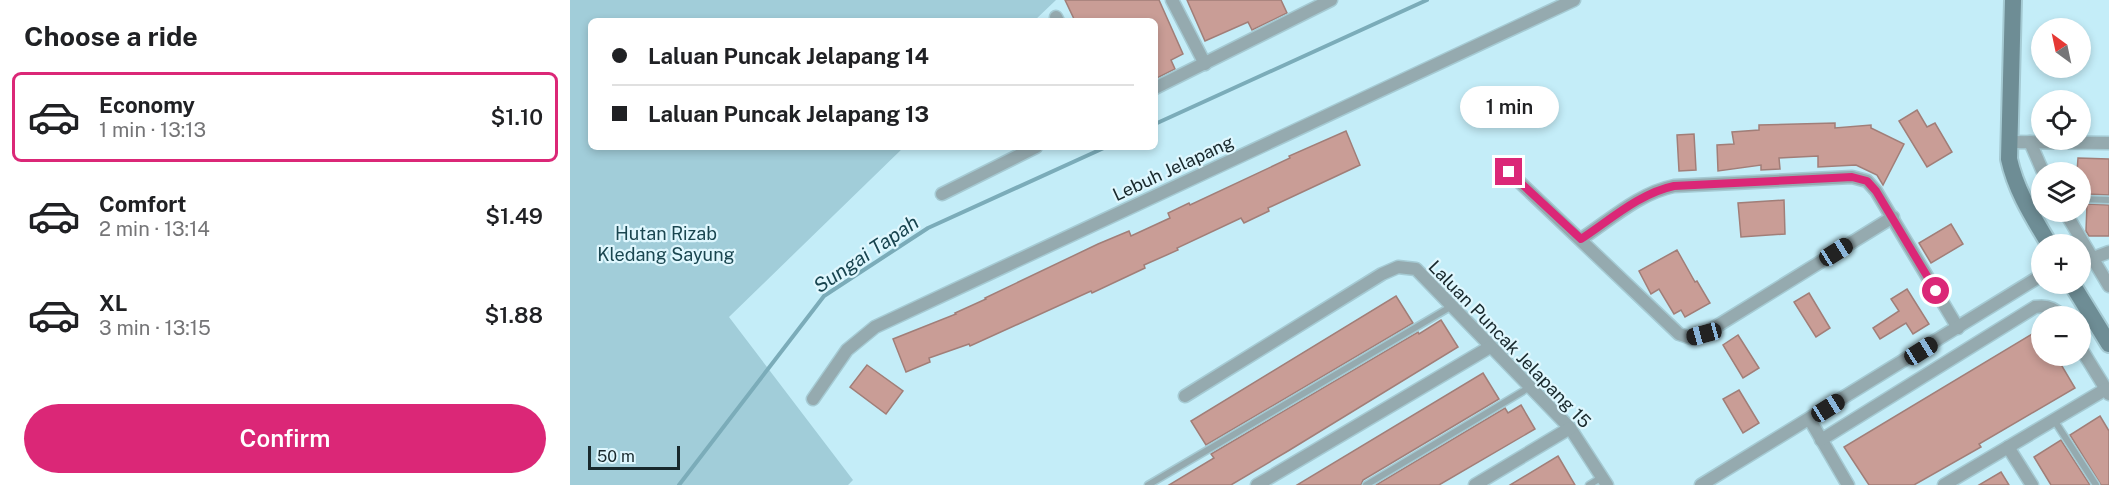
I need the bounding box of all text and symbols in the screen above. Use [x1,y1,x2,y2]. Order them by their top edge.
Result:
north arrow [2031,18,2091,78]
map controls [2031,18,2091,366]
text: Choose a ride [24,20,198,52]
text: Laluan Puncak Jelapang 14 [648,43,929,69]
callout: 1 min [1460,85,1558,127]
icon: car [27,90,81,144]
button: locate [2031,90,2091,150]
text: Economy [99,92,195,118]
text: 1 min [1486,95,1533,119]
text: Laluan Puncak Jelapang 13 [648,101,929,127]
text: $1.10 [490,104,543,130]
text: 1 min · 13:13 [99,118,206,142]
street label: Lebuh Jelapang [1109,131,1237,205]
route end [1495,158,1522,185]
button: layers [2031,162,2091,222]
icon: car [27,189,81,243]
text: Comfort [99,191,186,217]
text: $1.49 [485,203,543,229]
water label: Sungai Tapah [809,210,923,298]
text: 2 min · 13:14 [99,217,210,241]
park label: Hutan Rizab Kledang Sayung [597,223,735,265]
button: + [2031,234,2091,294]
car [1816,235,1856,269]
street label: Laluan Puncak Jelapang 15 [1424,256,1596,432]
route start [1922,277,1949,304]
icon: car [27,288,81,342]
text: XL [99,290,127,316]
text: $1.88 [485,302,543,328]
button: − [2031,306,2091,366]
text: 3 min · 13:15 [99,316,211,340]
car [1684,321,1724,347]
car [1901,334,1941,368]
car [1808,391,1848,425]
button: Confirm [24,404,546,473]
scale bar [588,443,680,470]
text: 50 m [597,447,635,466]

